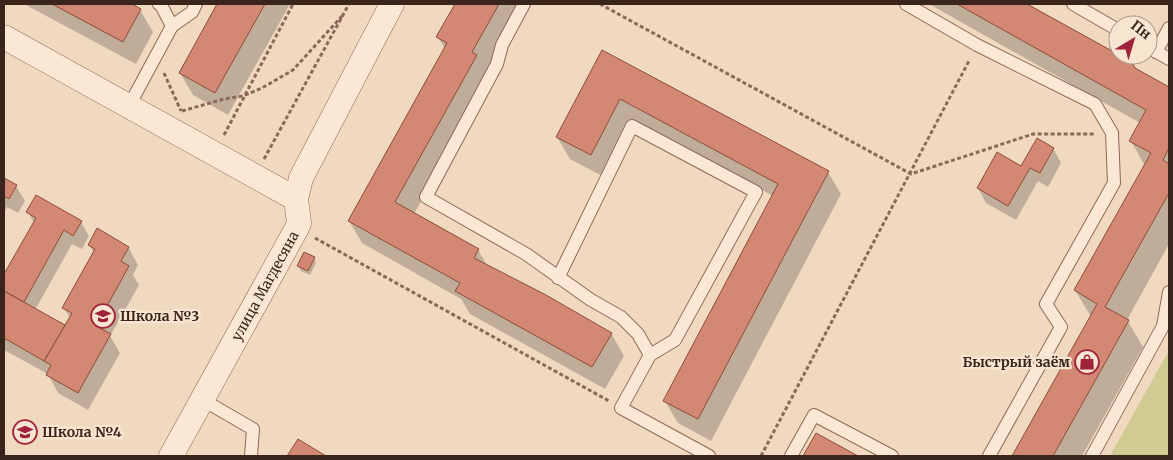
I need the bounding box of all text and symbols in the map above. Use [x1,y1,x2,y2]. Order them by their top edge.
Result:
north arrow [1108,15,1158,65]
text: Пн [1127,16,1155,43]
street label: улица Магдесяна [227,227,303,344]
school or university icon: Школа №3 [90,303,116,329]
place label: Школа №3 [120,307,199,325]
shop icon: Быстрый заём [1074,349,1100,375]
place label: Быстрый заём [963,353,1070,371]
school or university icon: Школа №4 [12,419,38,445]
place label: Школа №4 [42,423,122,441]

